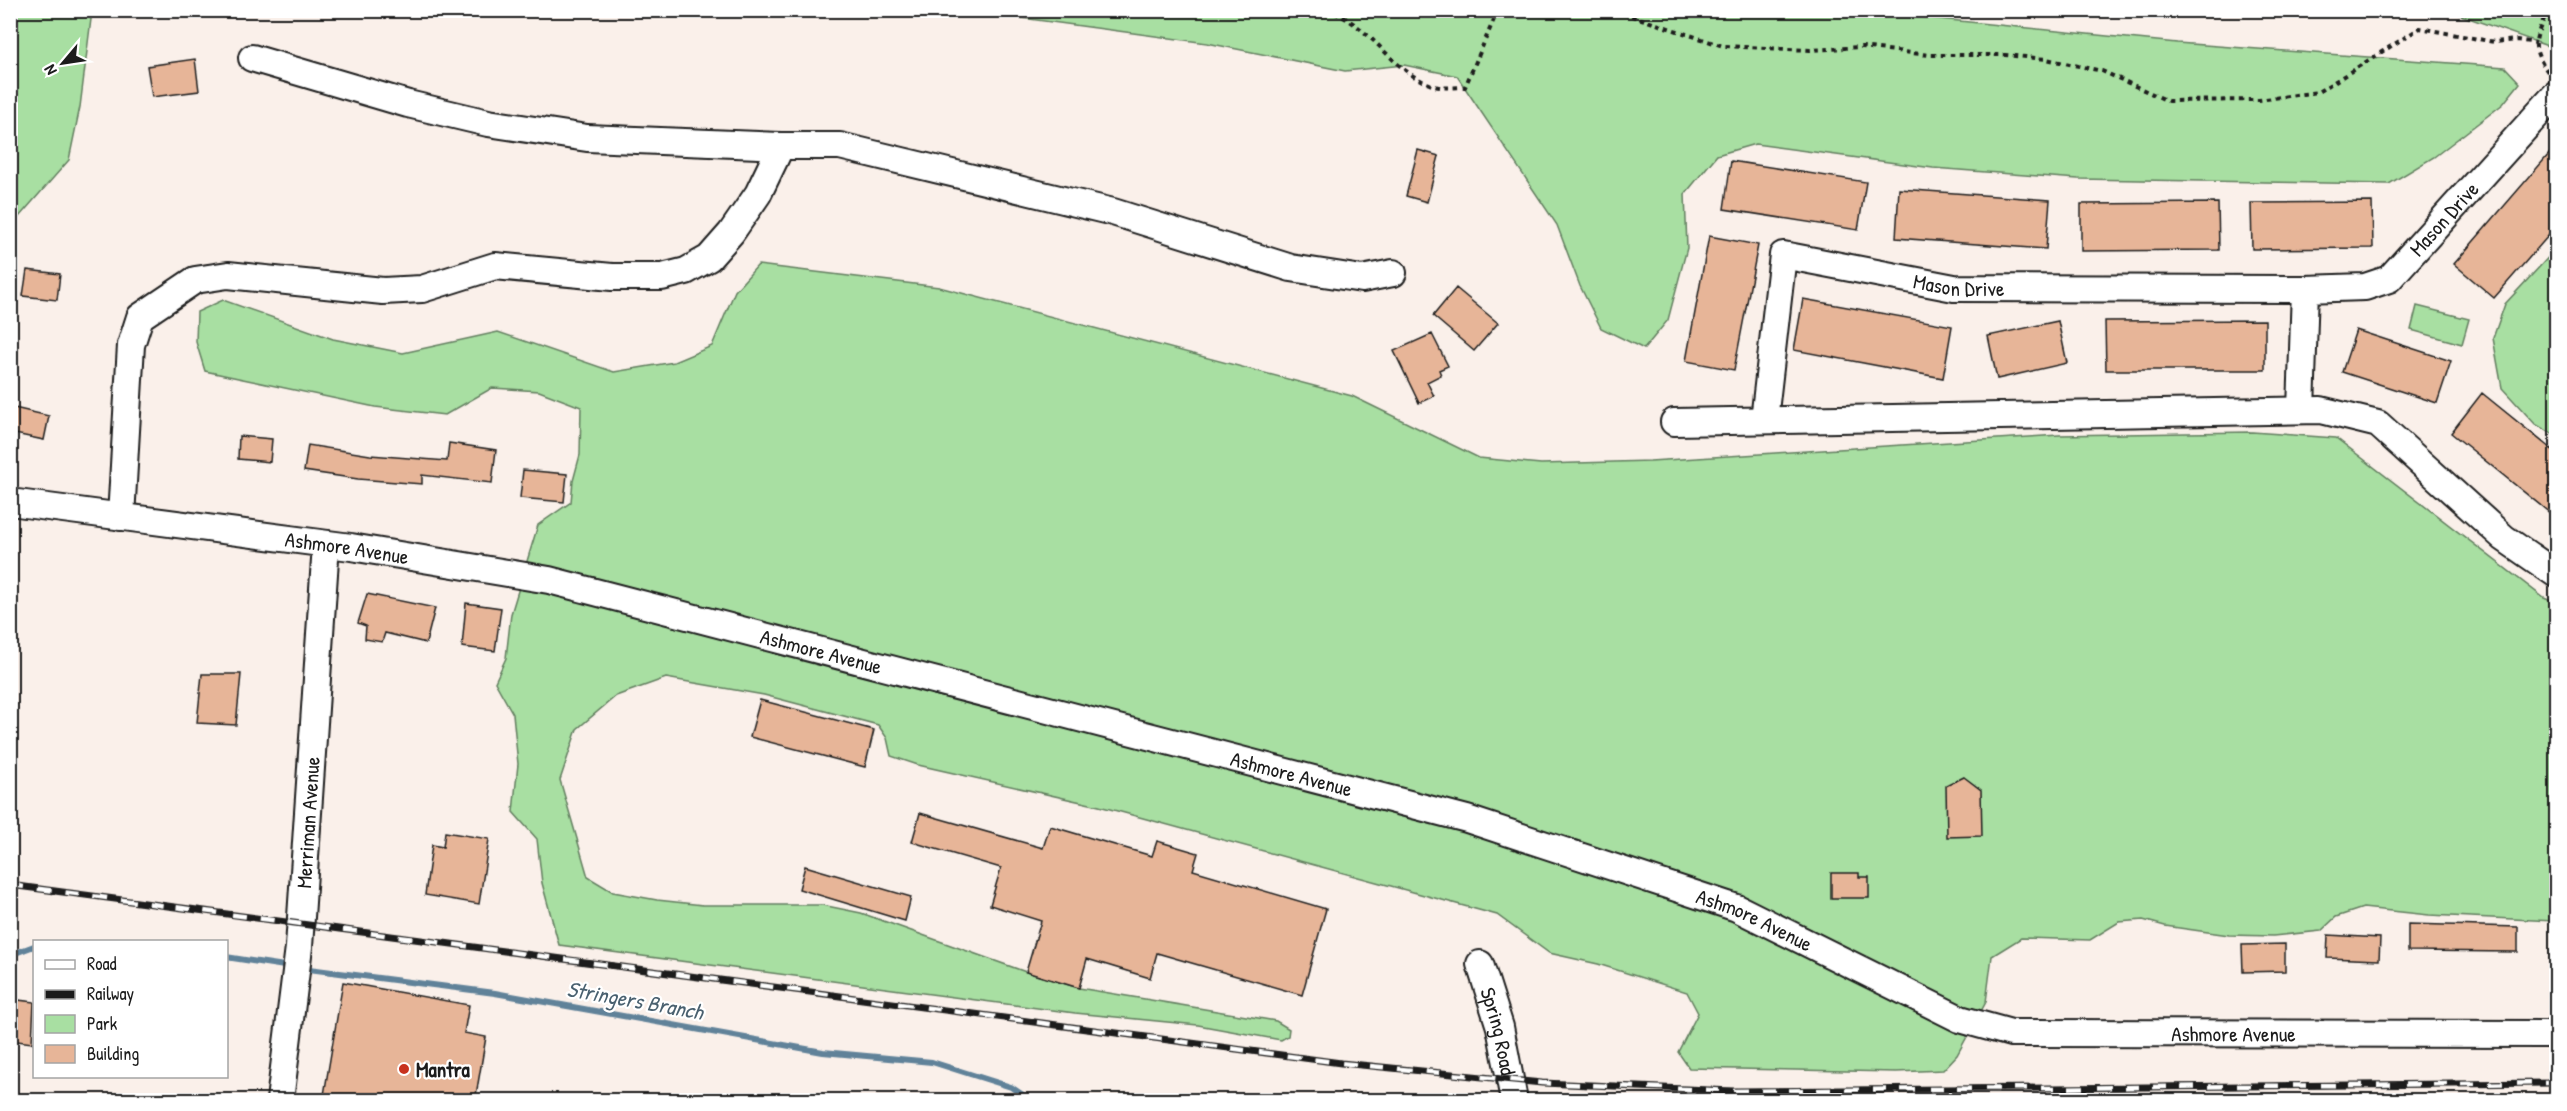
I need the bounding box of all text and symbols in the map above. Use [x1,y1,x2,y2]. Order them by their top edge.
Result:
north arrow [33,33,93,93]
text: N [38,61,62,79]
street label: Mason Drive [2402,175,2485,262]
street label: Mason Drive [1911,266,2004,303]
street label: Ashmore Avenue [283,524,411,571]
street label: Ashmore Avenue [757,621,885,681]
street label: Ashmore Avenue [1228,744,1355,803]
street label: Merriman Avenue [288,756,326,889]
street label: Ashmore Avenue [1693,881,1817,958]
legend [33,940,228,1078]
text: Road [87,951,117,976]
water label: Stringers Branch [565,973,707,1027]
text: Railway [87,981,134,1006]
street label: Spring Road [1474,984,1523,1078]
text: Park [87,1011,118,1036]
street label: Ashmore Avenue [2171,1019,2296,1048]
text: Building [87,1041,139,1066]
place label: Mantra [416,1055,471,1084]
marker: Mantra [397,1062,411,1076]

